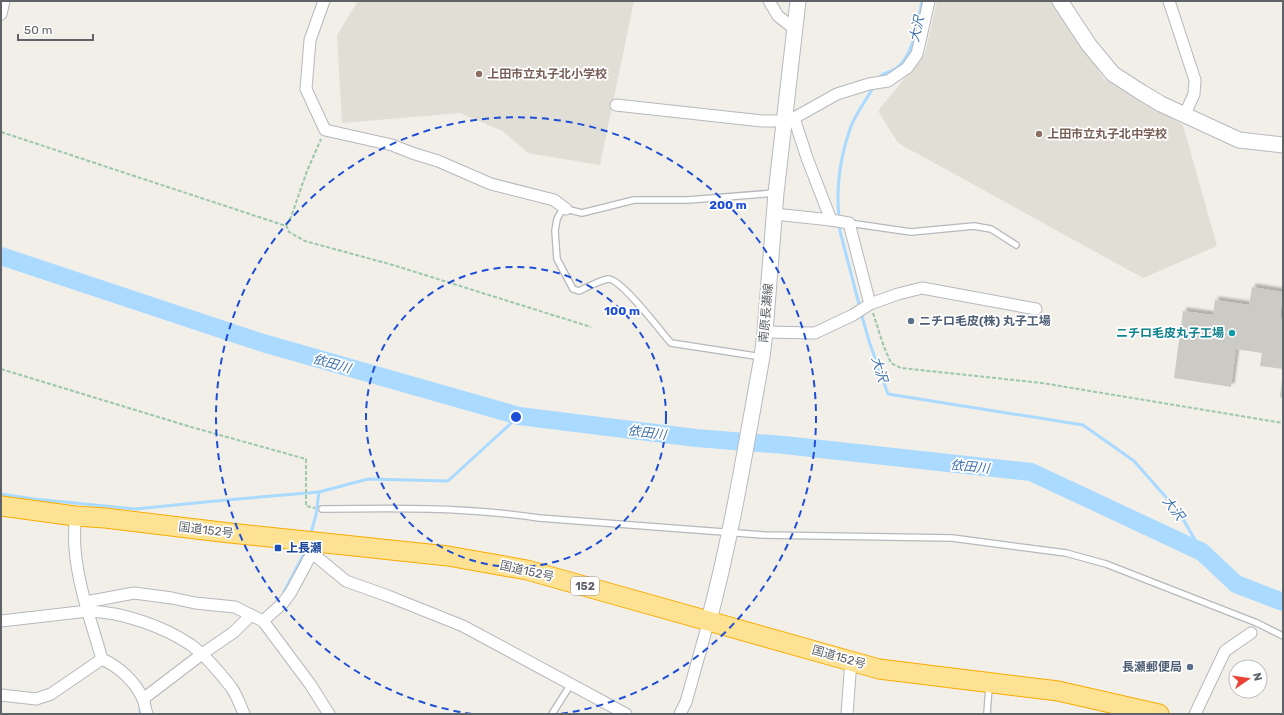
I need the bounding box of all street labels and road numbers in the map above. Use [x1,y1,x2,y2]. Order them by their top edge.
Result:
street label: 南原長瀬線 [756,282,776,344]
street label: 国道152号 [178,520,234,540]
street label: 国道152号 [498,558,556,584]
road number: 152 [571,577,599,595]
street label: 国道152号 [810,643,868,671]

